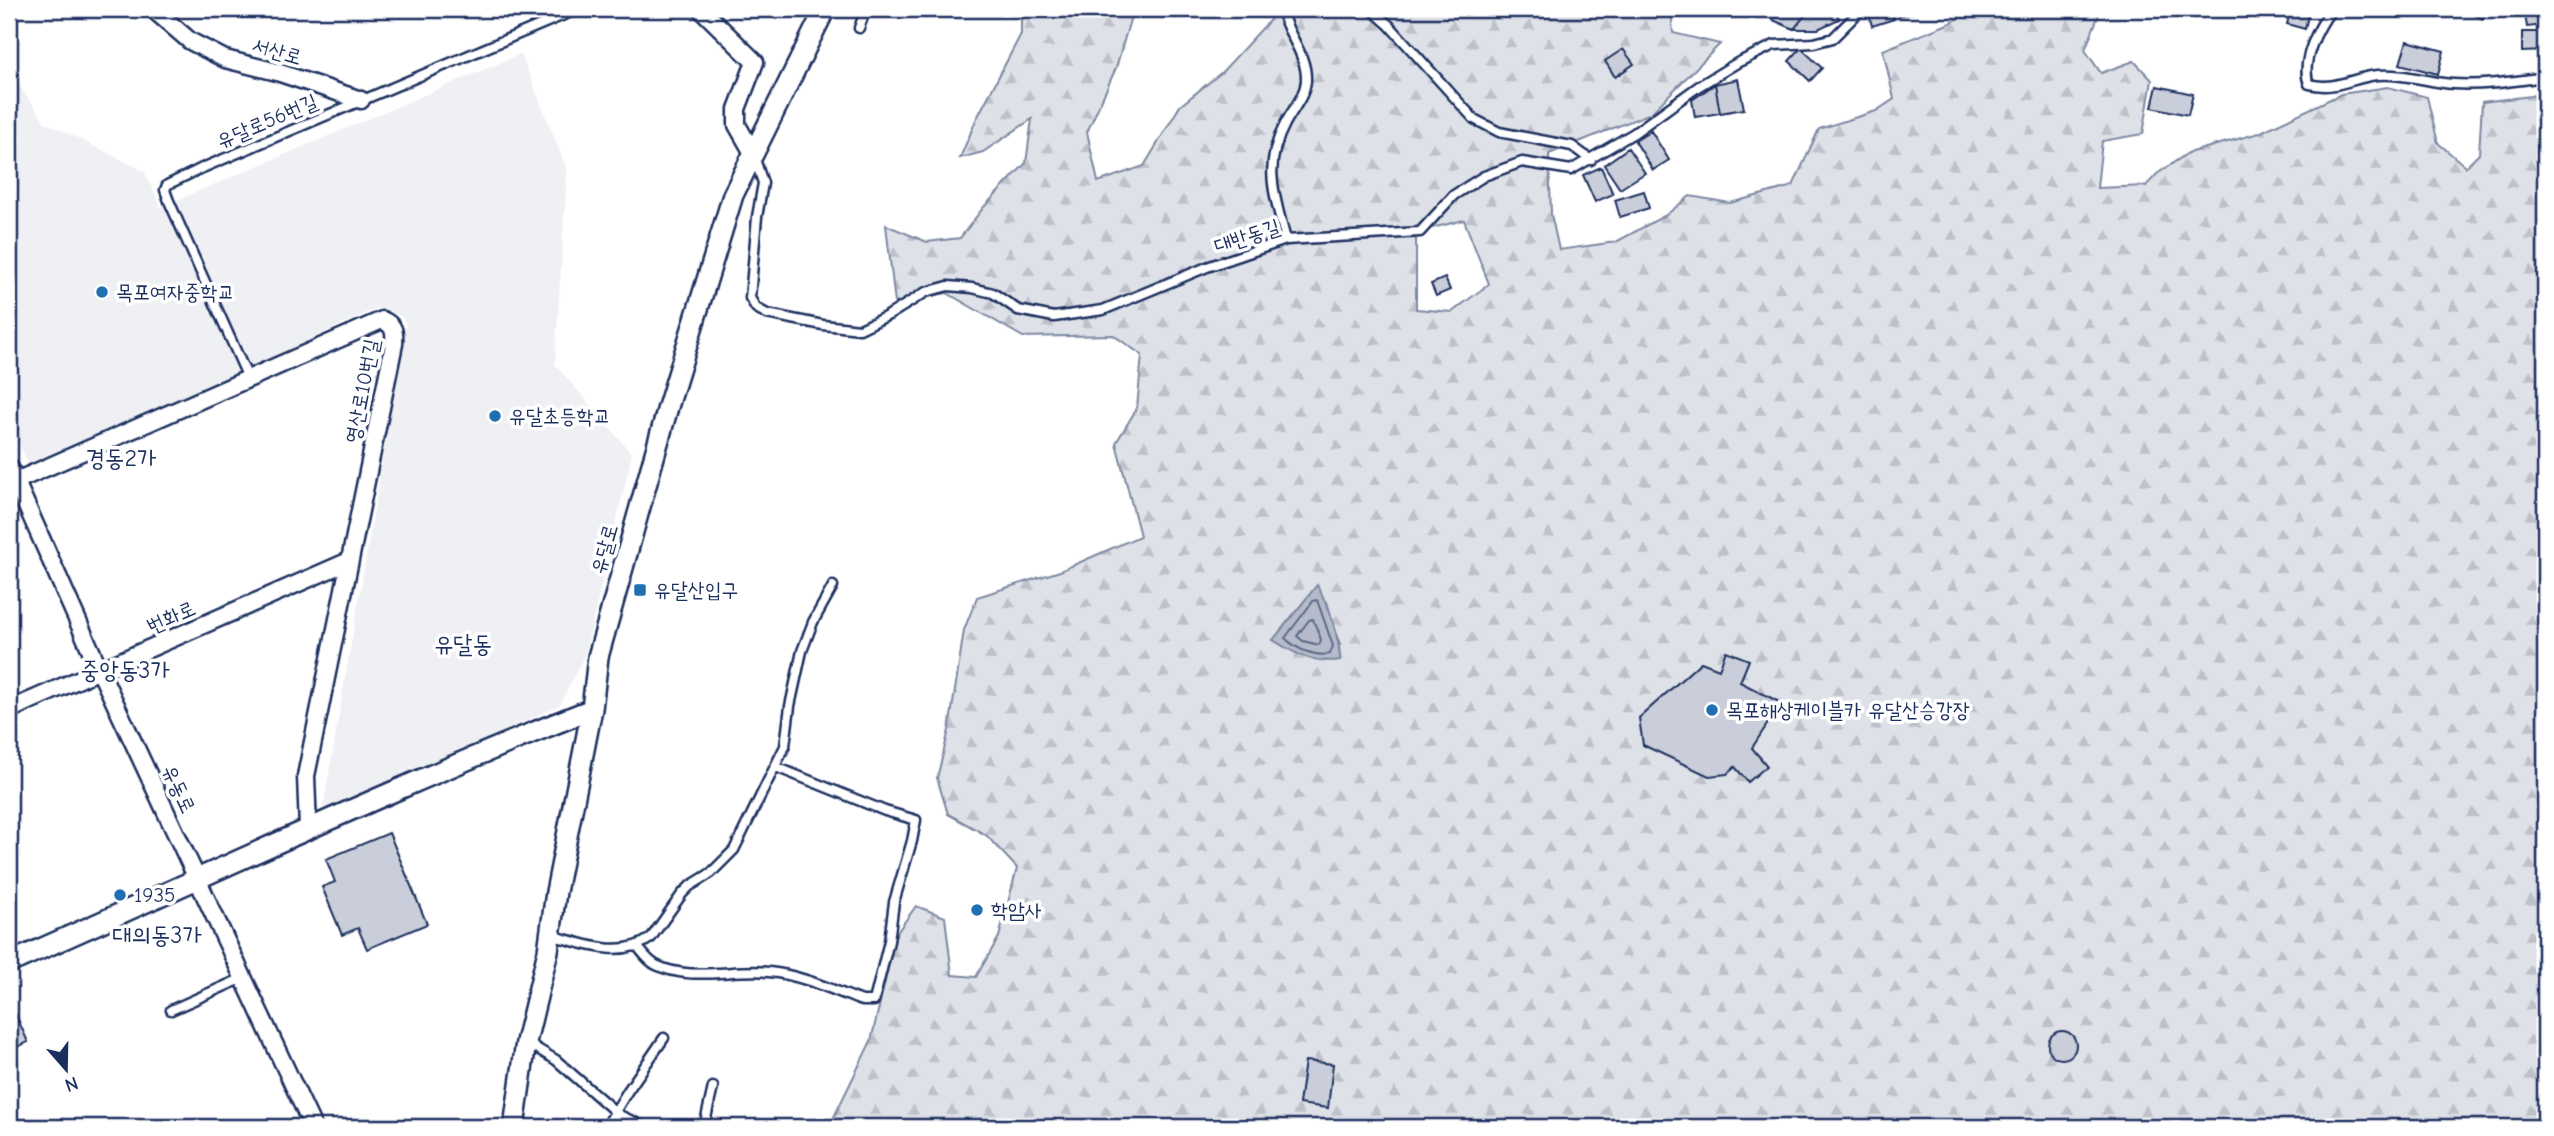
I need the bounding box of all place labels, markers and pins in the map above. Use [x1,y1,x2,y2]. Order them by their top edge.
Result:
place label: 목포여자중학교 [116,280,234,304]
marker: 목포여자중학교 [94,284,110,300]
place label: 유달초등학교 [509,404,610,428]
marker: 유달초등학교 [487,408,503,424]
place label: 유달산입구 [654,578,739,602]
marker: 유달산입구 [632,582,648,598]
place label: 목포해상케이블카 유달산승강장 [1726,698,1970,722]
marker: 목포해상케이블카 유달산승강장 [1704,702,1720,718]
place label: 1935 [134,883,175,907]
marker: 1935 [112,887,128,903]
place label: 학암사 [991,898,1042,922]
marker: 학암사 [969,902,985,918]

